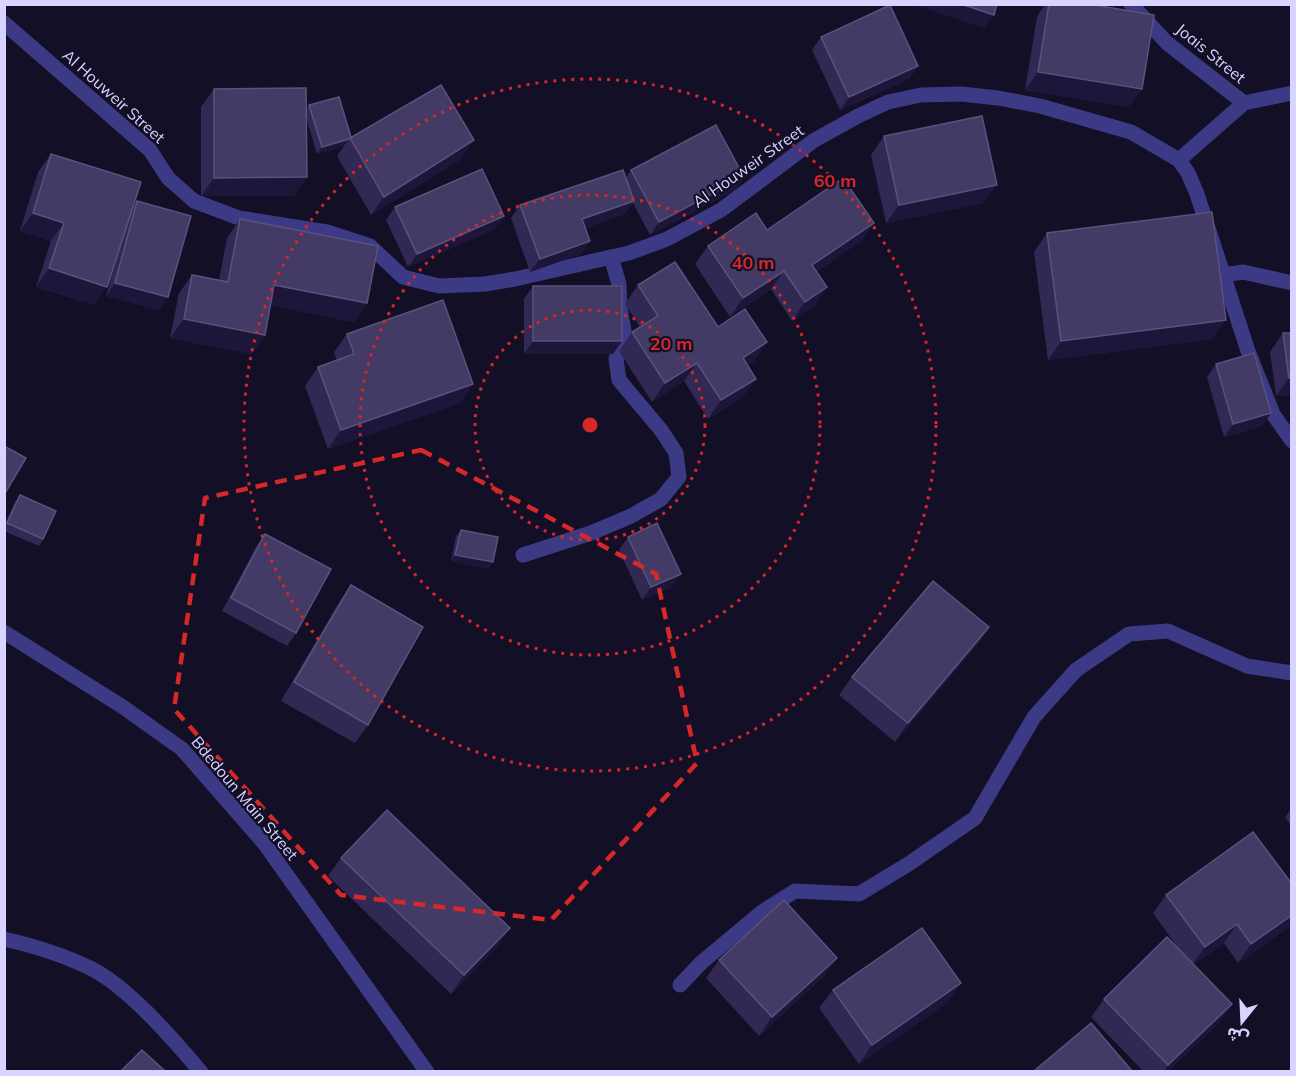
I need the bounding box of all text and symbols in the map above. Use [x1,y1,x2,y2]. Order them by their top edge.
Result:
street label: Joais Street [1172,19,1250,88]
street label: Al Houweir Street [59,45,170,147]
street label: Al Houweir Street [689,120,808,212]
text: 60 m [814,169,856,192]
text: 40 m [732,251,774,274]
text: 20 m [650,332,692,355]
centre of rings [580,415,600,435]
street label: Bdedoun Main Street [187,732,303,864]
north arrow [1212,992,1272,1052]
text: ش [1224,1023,1251,1049]

